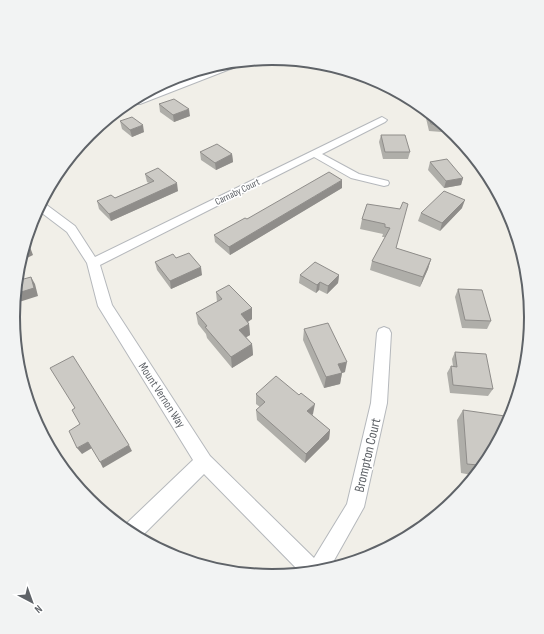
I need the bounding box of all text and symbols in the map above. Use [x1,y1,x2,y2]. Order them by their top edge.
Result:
street label: Carnaby Court [213,176,262,208]
street label: Mount Vernon Way [135,360,188,431]
street label: Brompton Court [351,416,384,494]
north arrow [12,582,52,622]
text: N [32,602,45,616]

